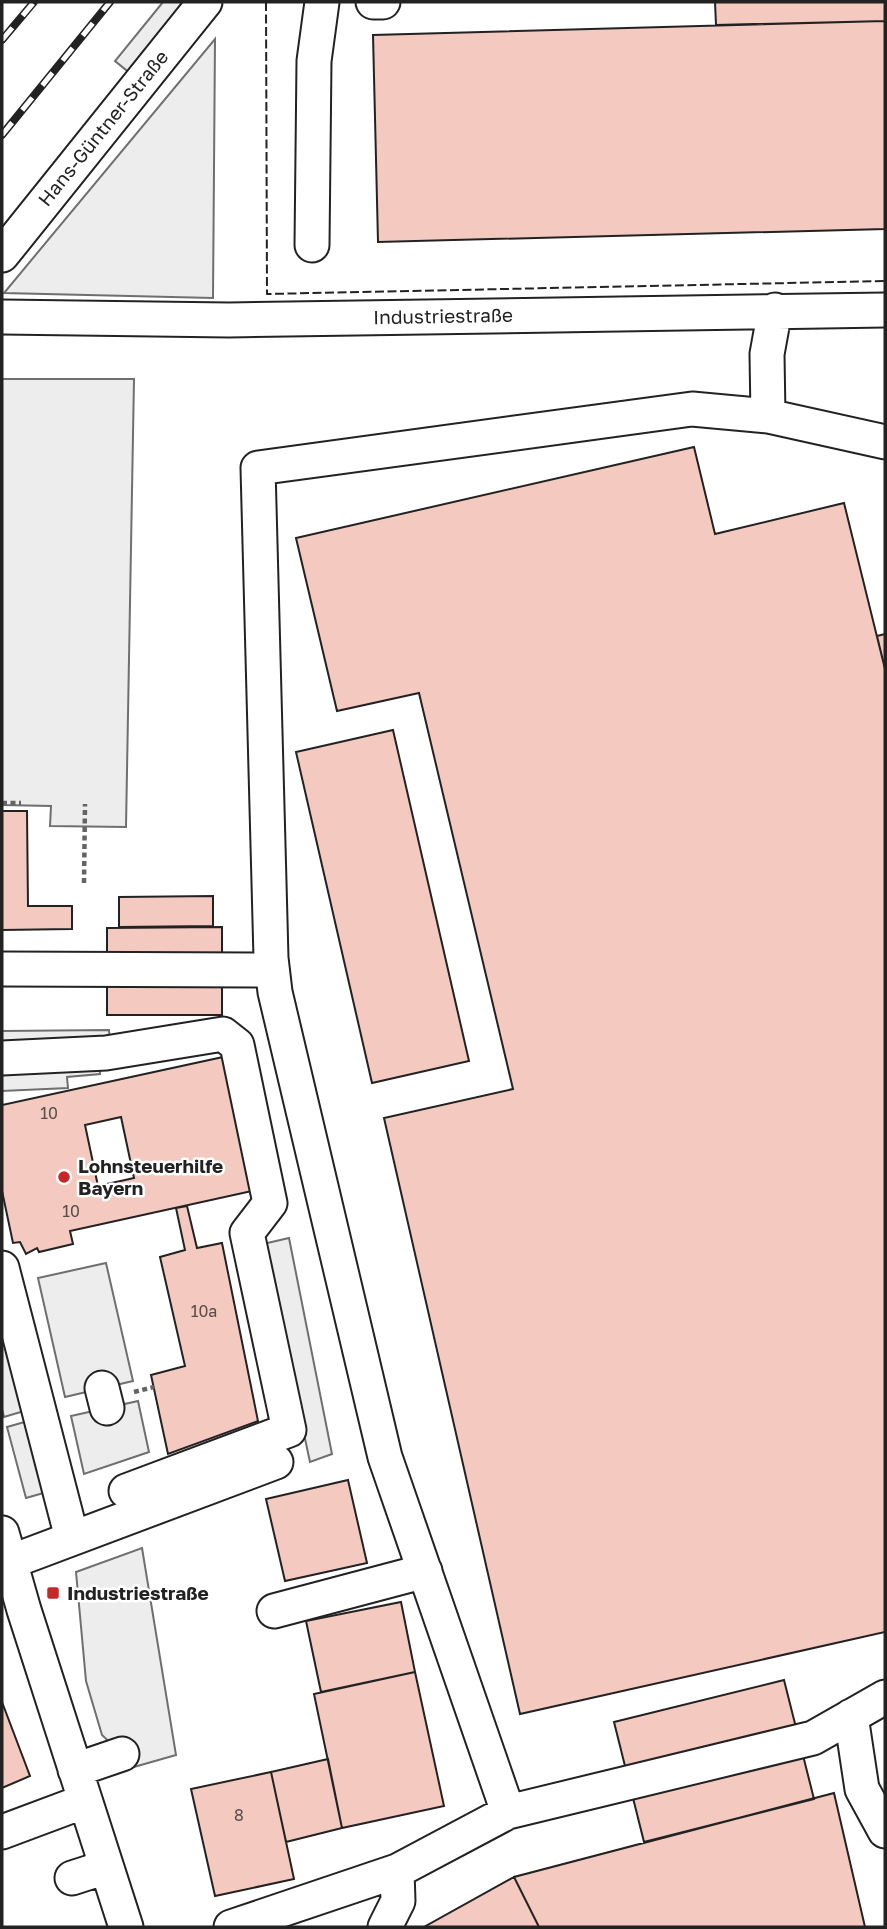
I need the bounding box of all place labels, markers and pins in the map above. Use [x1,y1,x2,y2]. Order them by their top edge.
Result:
place label: Lohnsteuerhilfe Bayern [78,1154,223,1199]
marker: Lohnsteuerhilfe Bayern [56,1169,72,1185]
place label: Industriestraße [67,1581,209,1604]
marker: Industriestraße [45,1585,61,1601]

